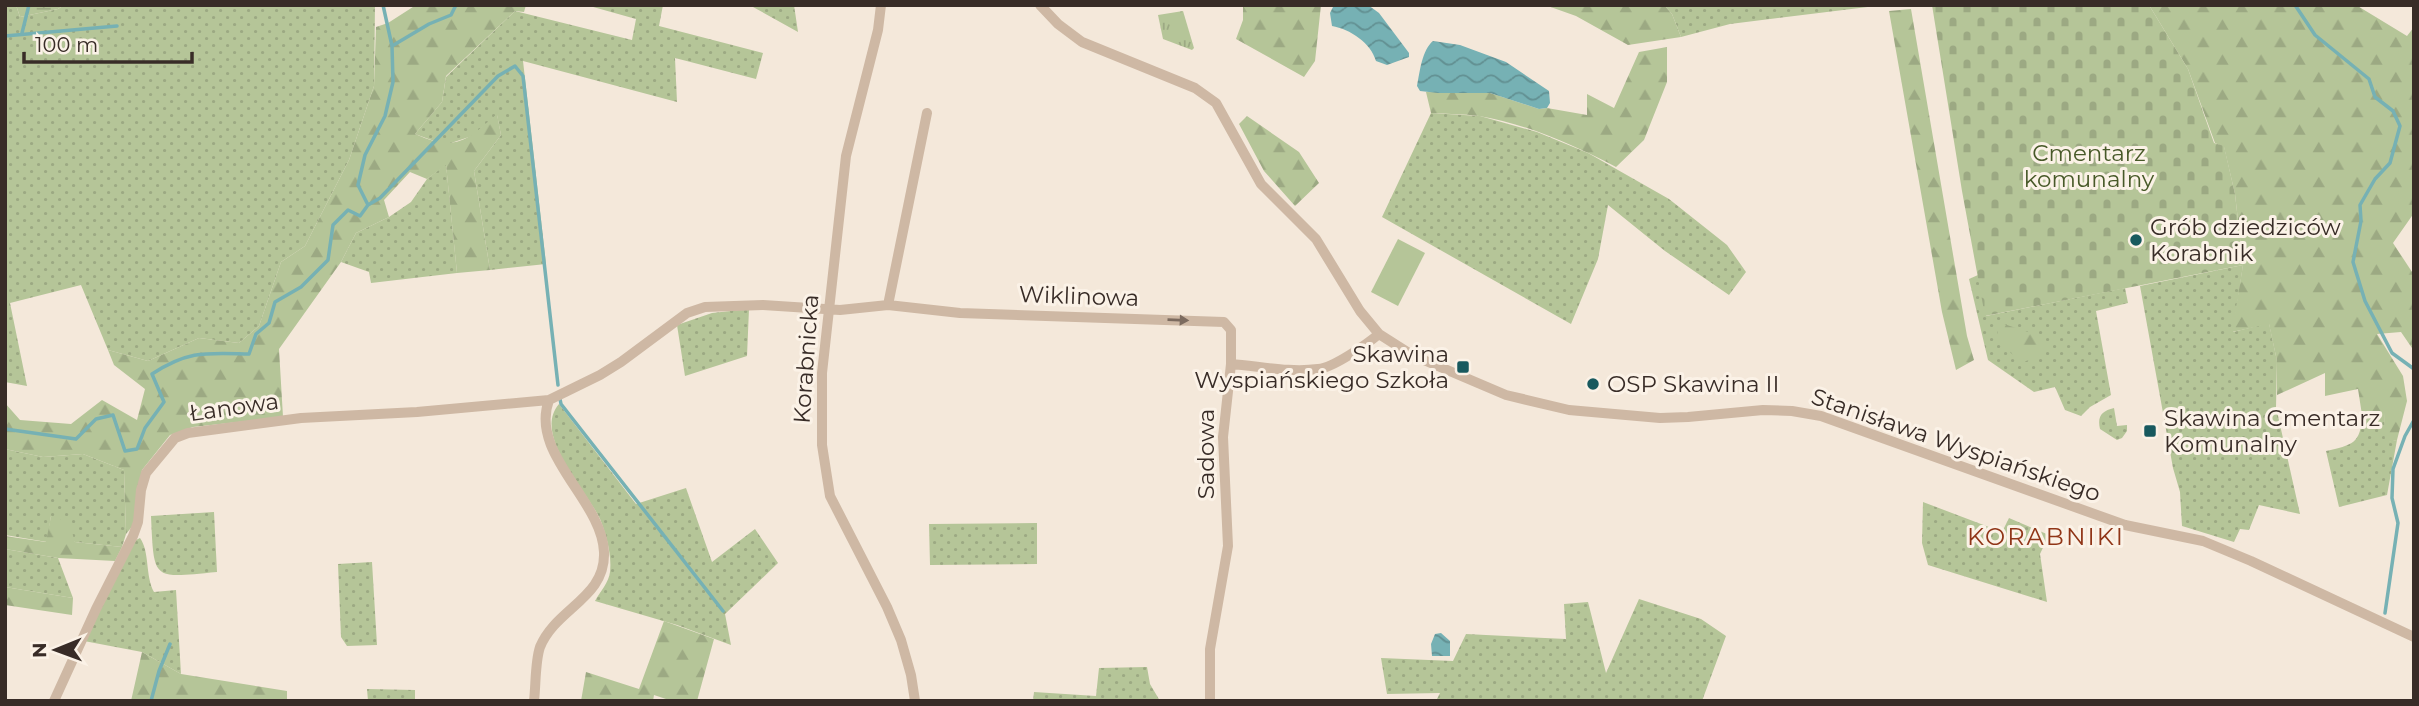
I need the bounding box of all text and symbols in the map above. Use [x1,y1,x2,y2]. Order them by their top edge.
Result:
scale bar [24,21,192,65]
text: 100 m [35,32,98,57]
park label: Cmentarz komunalny [2024,139,2155,193]
place label: Grób dziedziców Korabnik [2150,213,2342,267]
marker: Grób dziedziców Korabnik [2128,232,2144,248]
street label: Wiklinowa [1018,280,1140,312]
street label: Korabnicka [788,294,824,424]
one-way arrow [1167,315,1189,326]
place label: Skawina Wyspiańskiego Szkoła [1194,340,1449,394]
marker: Skawina Wyspiańskiego Szkoła [1455,359,1471,375]
place label: OSP Skawina II [1607,370,1779,398]
marker: OSP Skawina II [1585,376,1601,392]
street label: Stanisława Wyspiańskiego [1808,382,2104,508]
street label: Łanowa [187,387,281,427]
place label: Skawina Cmentarz Komunalny [2164,404,2380,458]
street label: Sadowa [1192,409,1220,499]
marker: Skawina Cmentarz Komunalny [2142,423,2158,439]
district label: KORABNIKI [1967,522,2125,551]
north arrow [21,615,91,685]
text: N [28,642,51,658]

